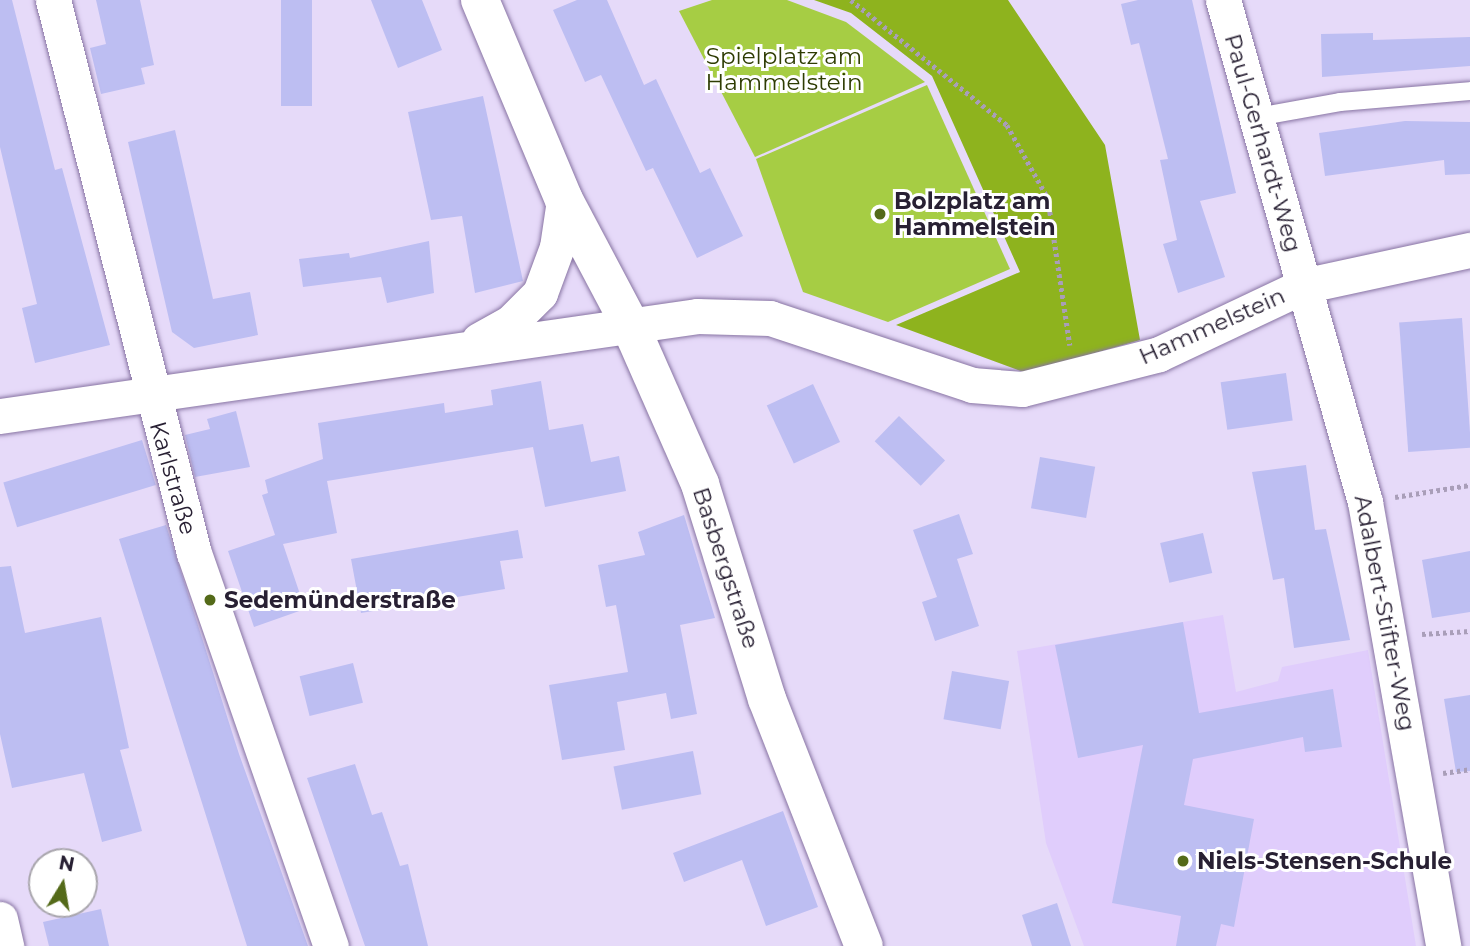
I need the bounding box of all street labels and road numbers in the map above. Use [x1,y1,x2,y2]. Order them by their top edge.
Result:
street label: Paul-Gerhardt-Weg [1219,31,1307,255]
street label: Hammelstein [1135,281,1289,371]
street label: Karlstraße [144,418,202,538]
street label: Basbergstraße [687,484,765,652]
street label: Adalbert-Stifter-Weg [1349,493,1421,733]

